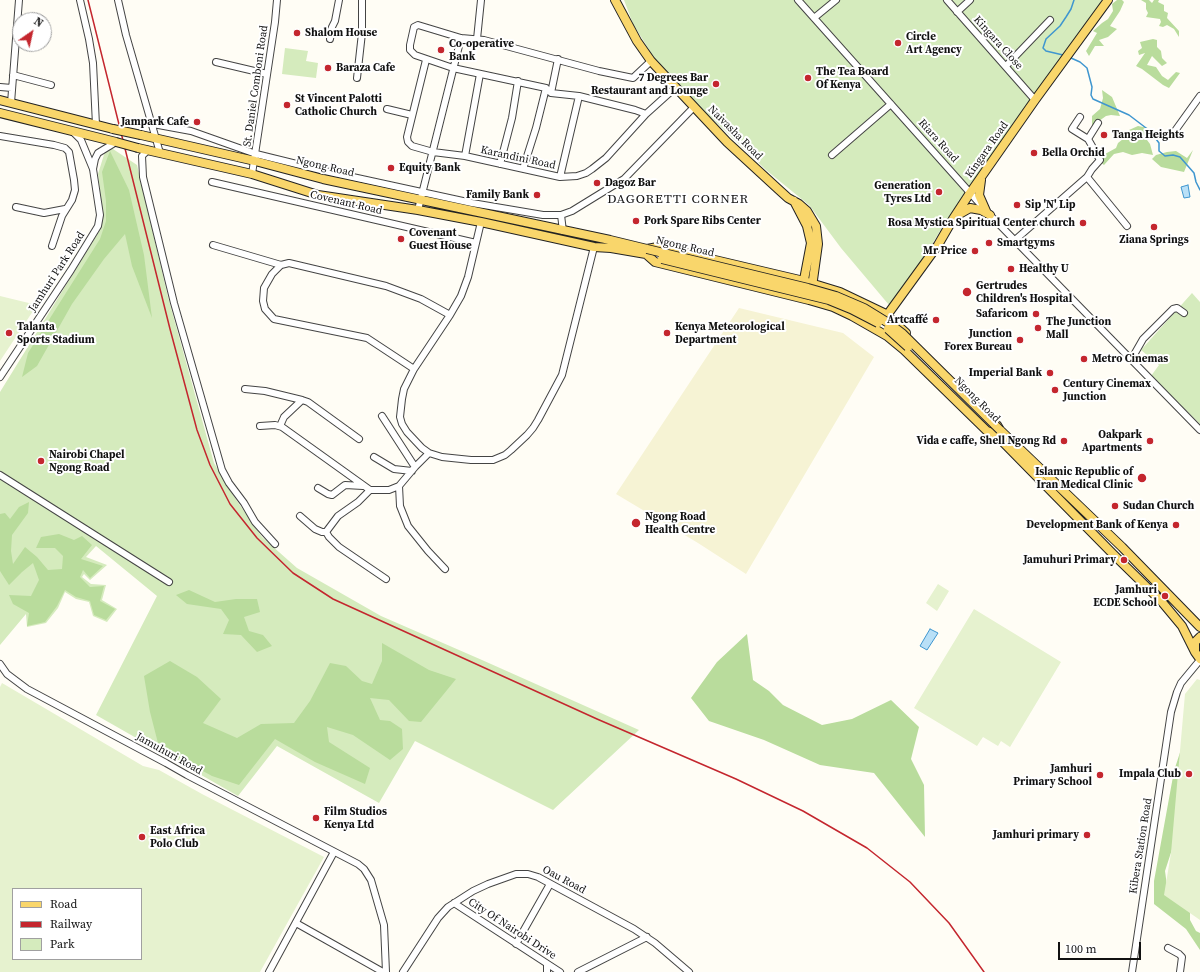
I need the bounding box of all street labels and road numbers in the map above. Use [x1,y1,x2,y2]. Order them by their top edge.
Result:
street label: Kingara Close [970,13,1026,73]
street label: St. Daniel Comboni Road [241,25,271,147]
street label: Naivasha Road [705,103,765,163]
street label: Riara Road [915,117,961,165]
street label: Kingara Road [963,119,1011,181]
street label: Karandini Road [479,144,557,172]
street label: Ngong Road [295,154,355,180]
street label: Covenant Road [309,188,383,218]
street label: Jamhuri Park Road [26,229,88,315]
street label: Ngong Road [655,234,715,260]
street label: Ngong Road [951,374,1003,426]
street label: Jamuhuri Road [133,730,205,778]
street label: Kibera Station Road [1127,797,1155,895]
street label: Oau Road [540,863,588,897]
street label: City Of Nairobi Drive [466,896,558,962]

